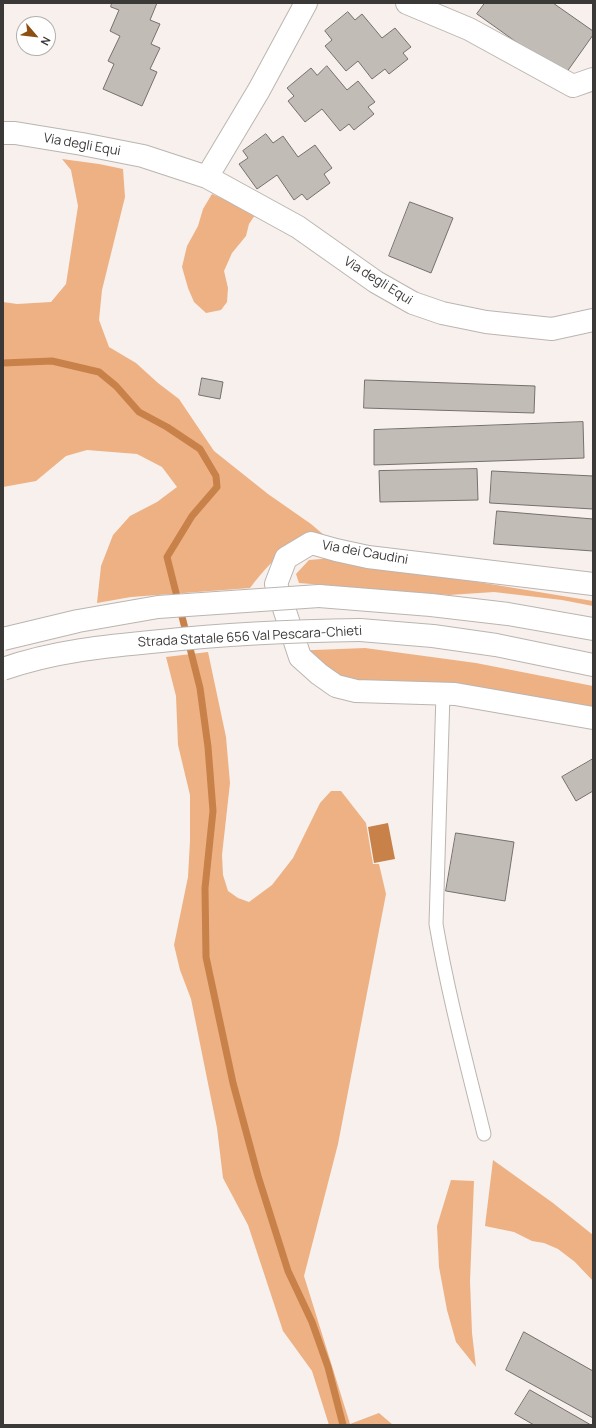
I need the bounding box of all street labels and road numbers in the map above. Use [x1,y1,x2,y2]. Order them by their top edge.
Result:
street label: Via degli Equi [42,131,122,159]
street label: Via degli Equi [341,254,415,308]
street label: Via dei Caudini [321,538,409,568]
street label: Strada Statale 656 Val Pescara-Chieti [138,623,362,651]

